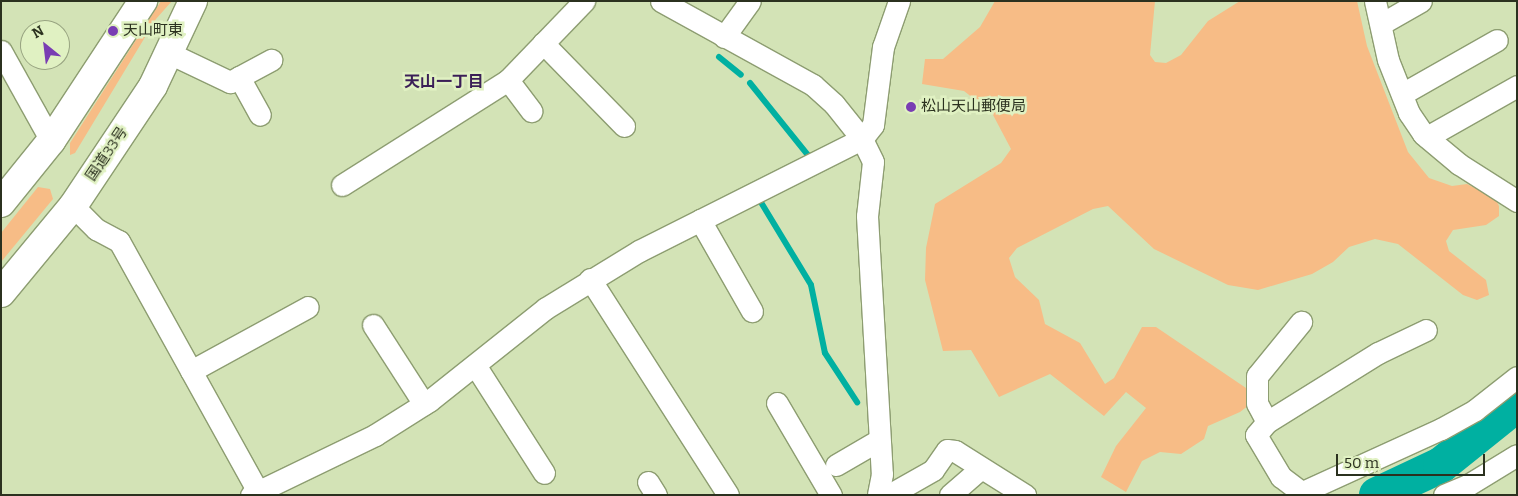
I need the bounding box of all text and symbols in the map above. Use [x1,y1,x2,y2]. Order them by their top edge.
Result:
north arrow [20,20,70,70]
text: N [29,22,47,42]
place label: 天山町東 [123,22,183,40]
marker: 天山町東 [107,25,119,37]
district label: 天山一丁目 [404,72,484,92]
place label: 松山天山郵便局 [921,98,1026,116]
marker: 松山天山郵便局 [905,101,917,113]
street label: 国道33号 [82,123,132,185]
scale bar [1338,444,1487,476]
text: 50 m [1344,454,1379,472]

